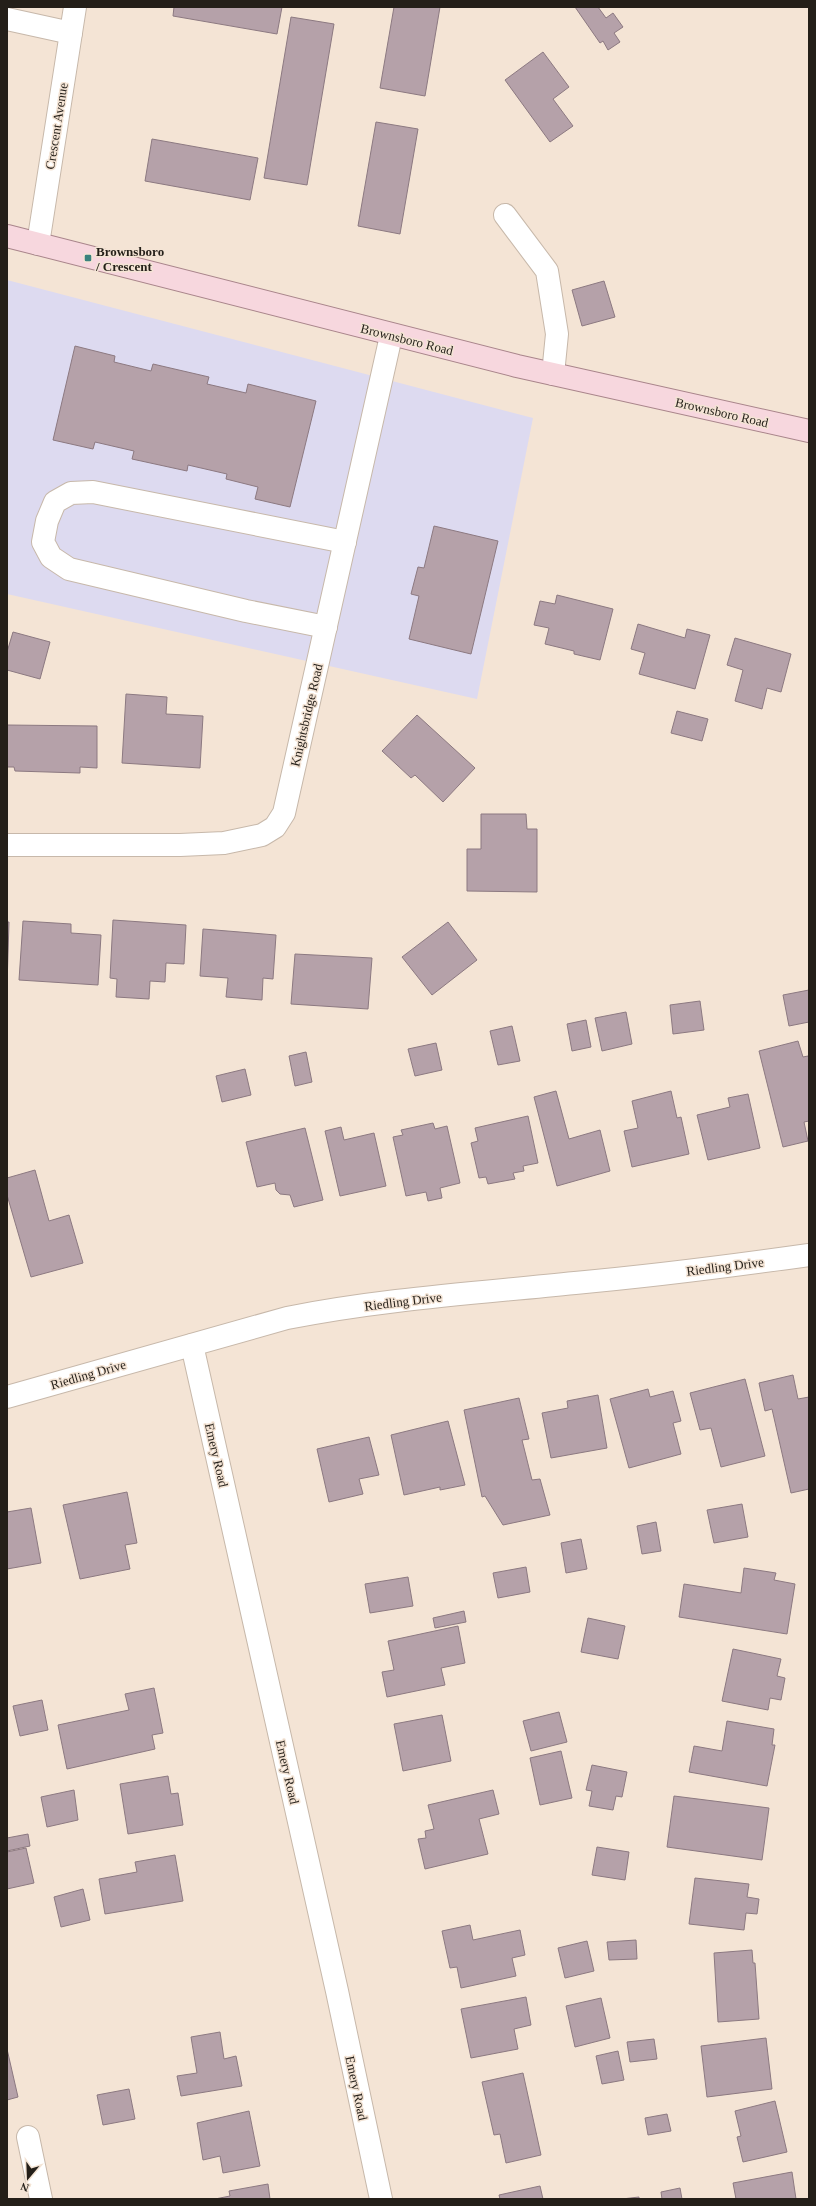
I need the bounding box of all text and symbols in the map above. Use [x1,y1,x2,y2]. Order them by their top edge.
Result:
street label: Crescent Avenue [42,81,71,170]
place label: Brownsboro / Crescent [95,244,164,274]
marker: Brownsboro / Crescent [83,253,93,263]
street label: Brownsboro Road [359,321,455,358]
street label: Brownsboro Road [674,394,770,431]
street label: Knightsbridge Road [287,662,326,768]
street label: Riedling Drive [686,1254,765,1279]
street label: Riedling Drive [364,1289,443,1314]
street label: Riedling Drive [49,1357,128,1392]
street label: Emery Road [202,1422,231,1489]
street label: Emery Road [273,1739,302,1806]
street label: Emery Road [342,2055,371,2122]
north arrow [8,2158,48,2198]
text: N [19,2180,30,2194]

